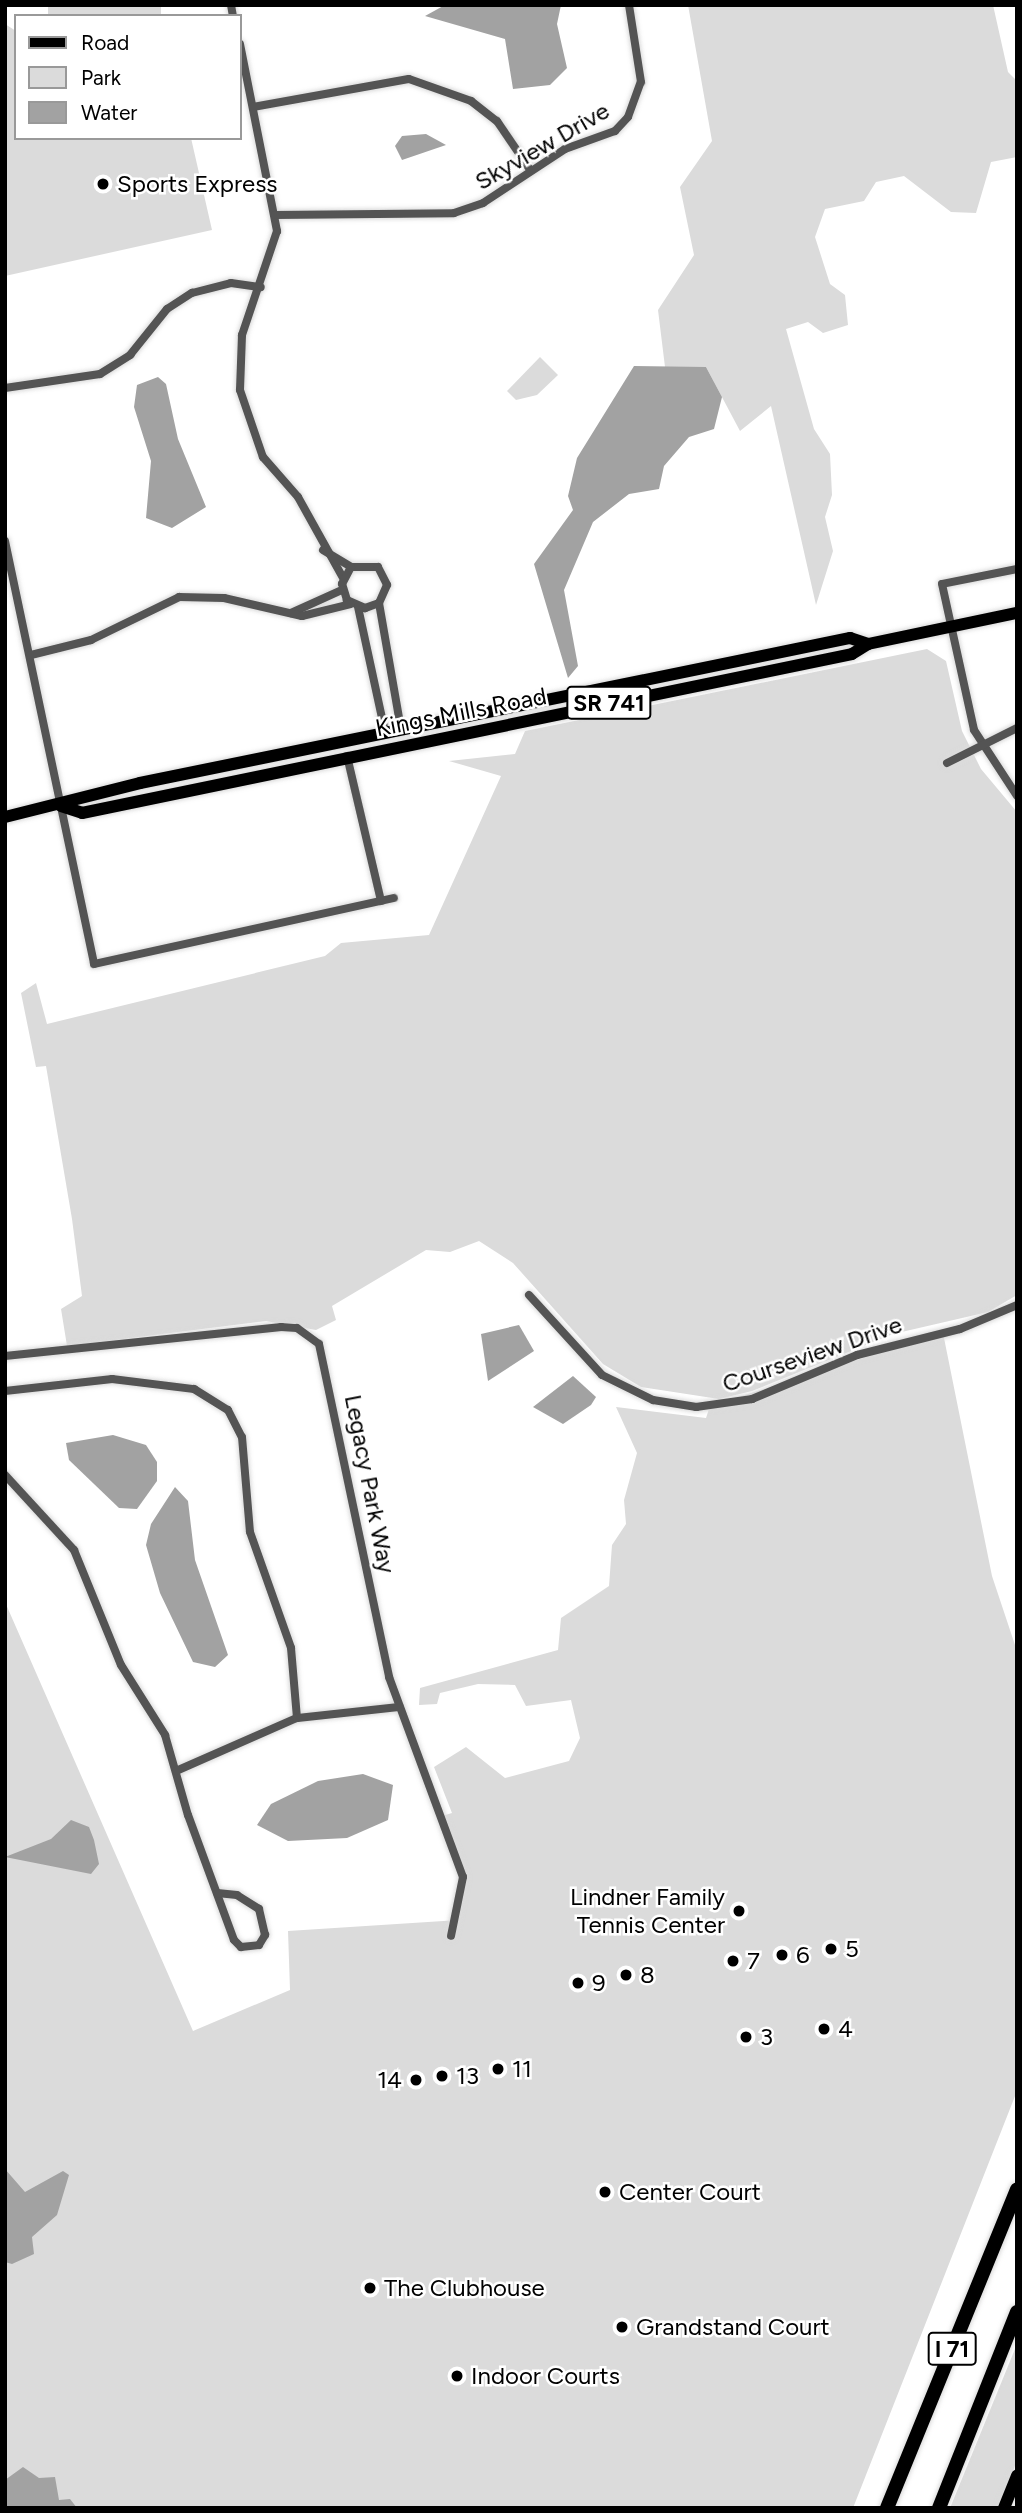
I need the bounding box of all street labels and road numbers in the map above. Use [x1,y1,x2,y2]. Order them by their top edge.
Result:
street label: Skyview Drive [470,96,614,196]
street label: Kings Mills Road [373,681,549,743]
road number: SR 741 [565,684,653,722]
street label: Courseview Drive [719,1310,905,1398]
street label: Legacy Park Way [339,1392,401,1576]
road number: I 71 [928,2330,976,2368]

